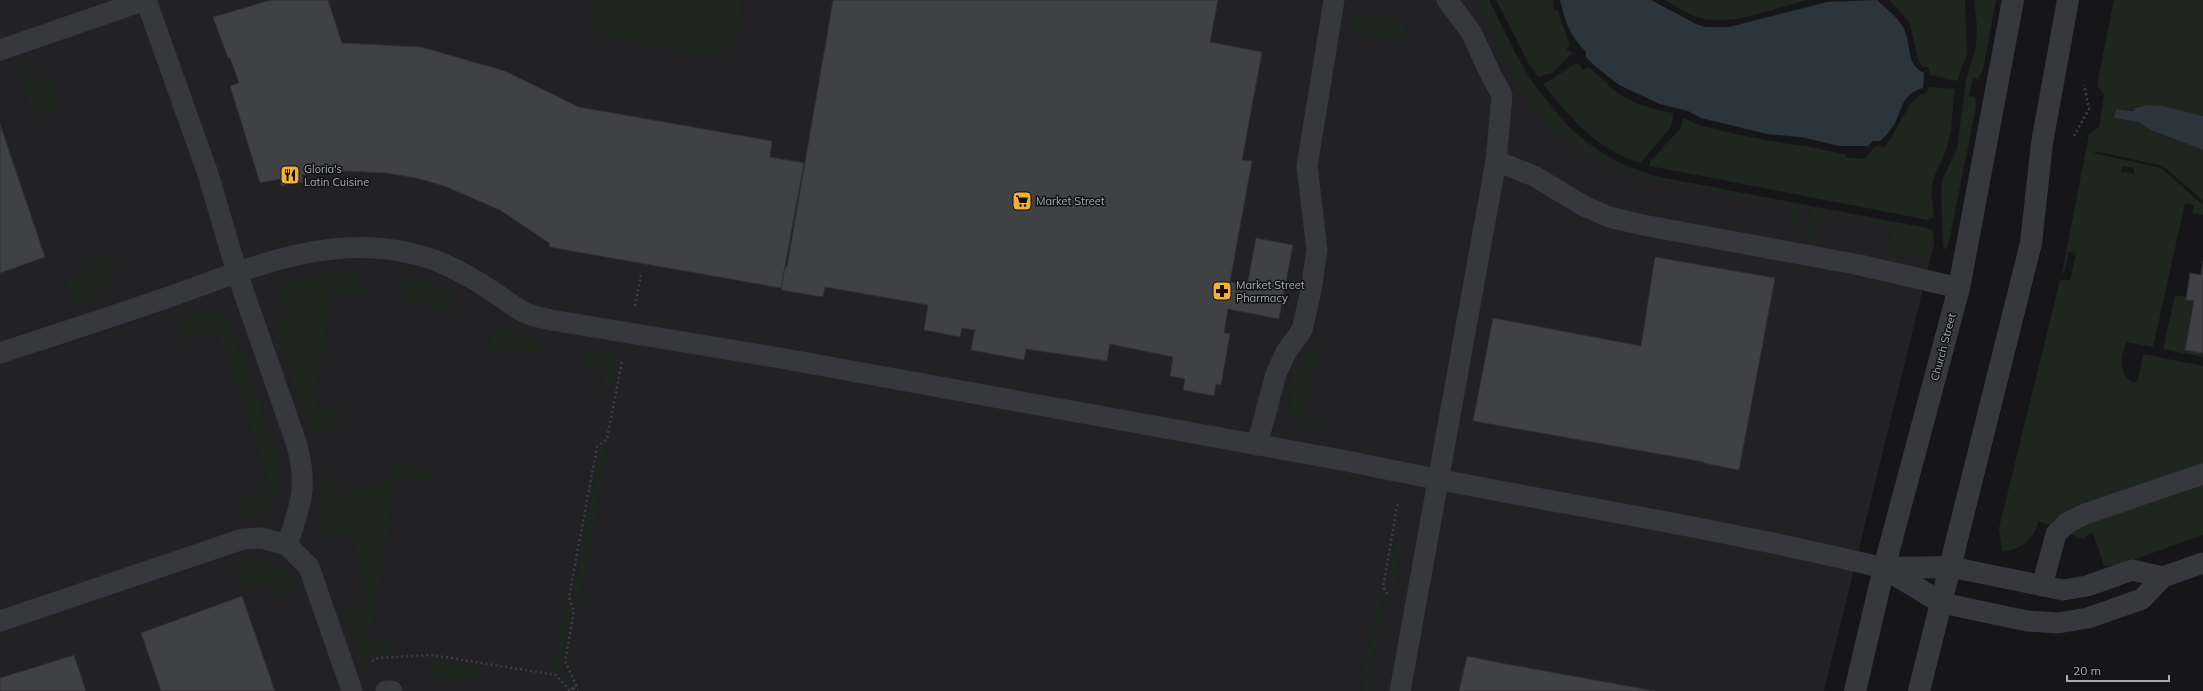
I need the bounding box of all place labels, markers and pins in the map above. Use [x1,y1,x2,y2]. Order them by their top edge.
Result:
place label: Gloria's Latin Cuisine [304,162,369,189]
restaurant icon: Gloria's Latin Cuisine [279,164,301,186]
supermarket icon: Market Street [1011,190,1033,212]
place label: Market Street [1036,194,1105,208]
place label: Market Street Pharmacy [1236,278,1305,305]
pharmacy icon: Market Street Pharmacy [1211,280,1233,302]

